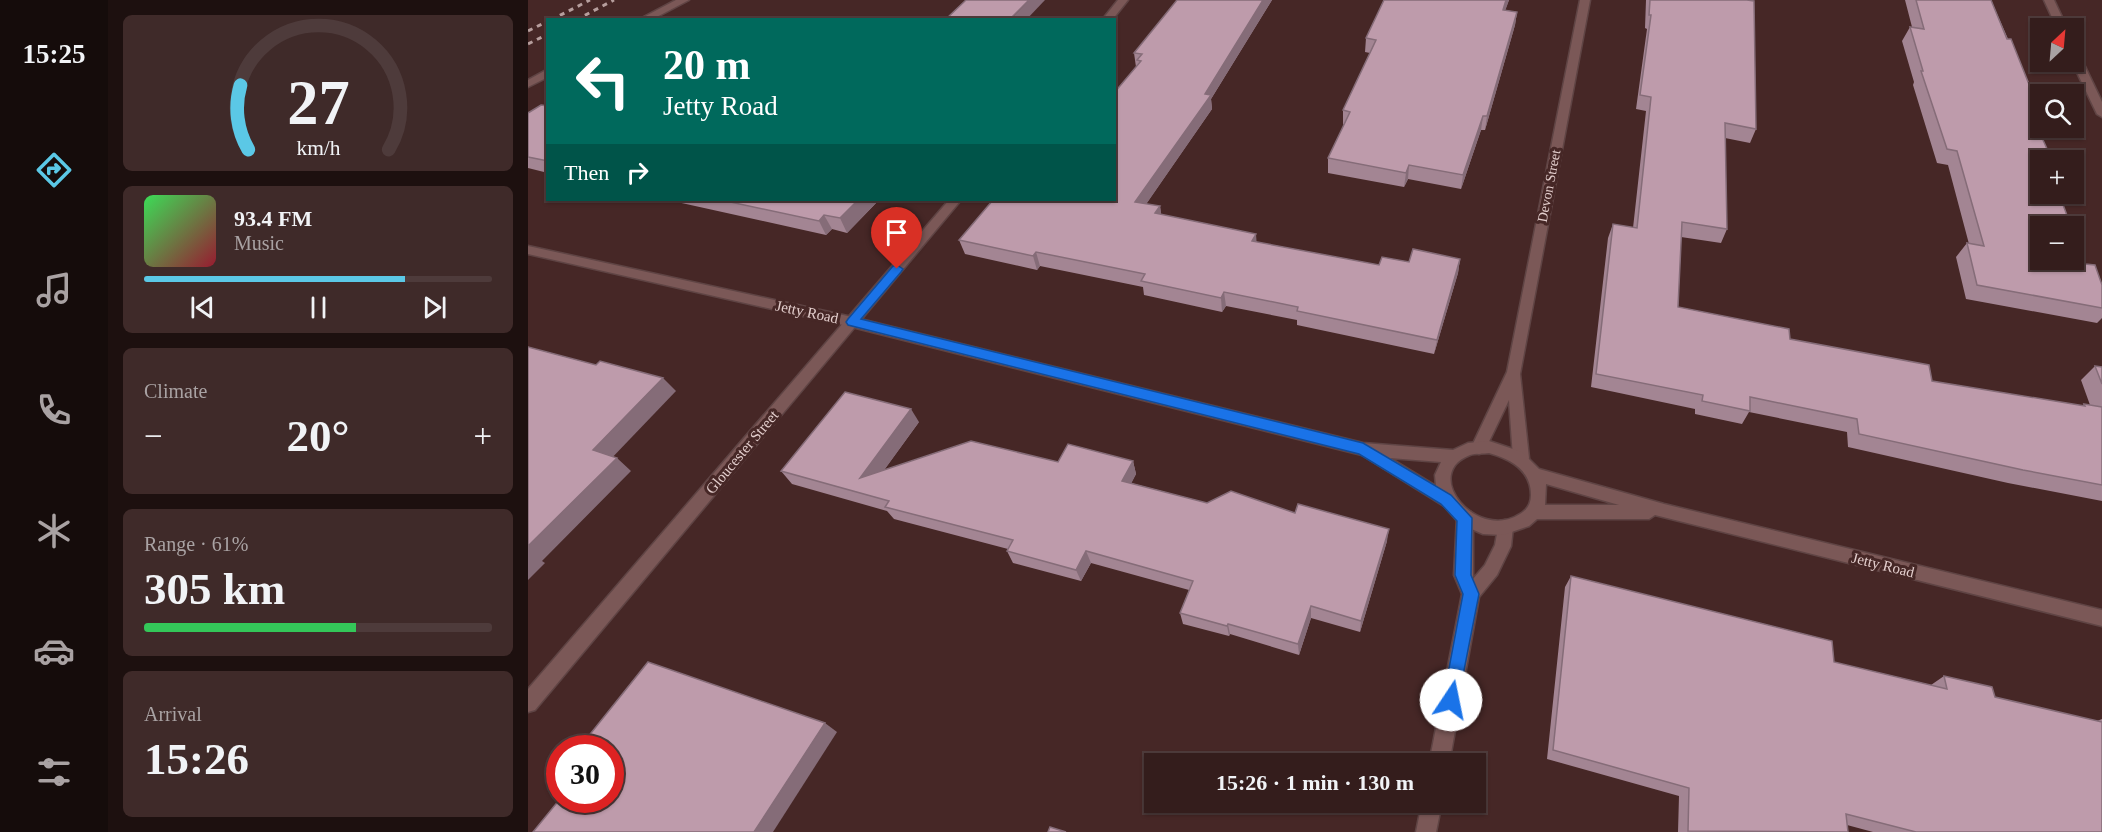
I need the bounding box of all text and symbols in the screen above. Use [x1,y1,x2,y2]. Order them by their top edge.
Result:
north arrow [2030,18,2084,72]
map controls [2030,18,2084,270]
text: 15:25 [23,39,86,69]
icon: left [564,42,642,120]
text: 20 m [663,42,751,88]
text: 27 [287,68,349,137]
button: search [2030,84,2084,138]
text: Jetty Road [663,91,778,121]
text: km/h [296,136,340,160]
street label: Devon Street [1535,148,1563,223]
icon: directions [33,149,75,191]
button: + [2030,150,2084,204]
icon: right [621,156,654,189]
text: Then [564,160,609,185]
text: 93.4 FM [234,206,312,231]
pin [871,207,922,269]
icon: arrive [880,216,913,249]
button: − [2030,216,2084,270]
text: Music [234,232,284,254]
icon: music [33,269,75,311]
icon: previous [186,291,219,324]
icon: pause [302,291,335,324]
icon: next [418,291,451,324]
street label: Jetty Road [774,298,840,327]
text: Climate [144,380,207,402]
icon: phone [33,389,75,431]
street label: Gloucester Street [703,406,782,497]
text: 20° [287,411,350,461]
text: − [144,418,163,454]
text: + [473,418,492,454]
icon: climate [33,510,75,552]
text: Range · 61% [144,533,248,555]
street label: Jetty Road [1850,550,1916,581]
text: 305 km [144,564,285,614]
icon: car [33,630,75,672]
position arrow [1419,668,1483,732]
text: Arrival [144,703,202,725]
text: 15:26 [144,734,249,784]
speed limit sign: 30 [546,735,624,813]
icon: filters [33,751,75,793]
text: 15:26 · 1 min · 130 m [1216,770,1414,795]

